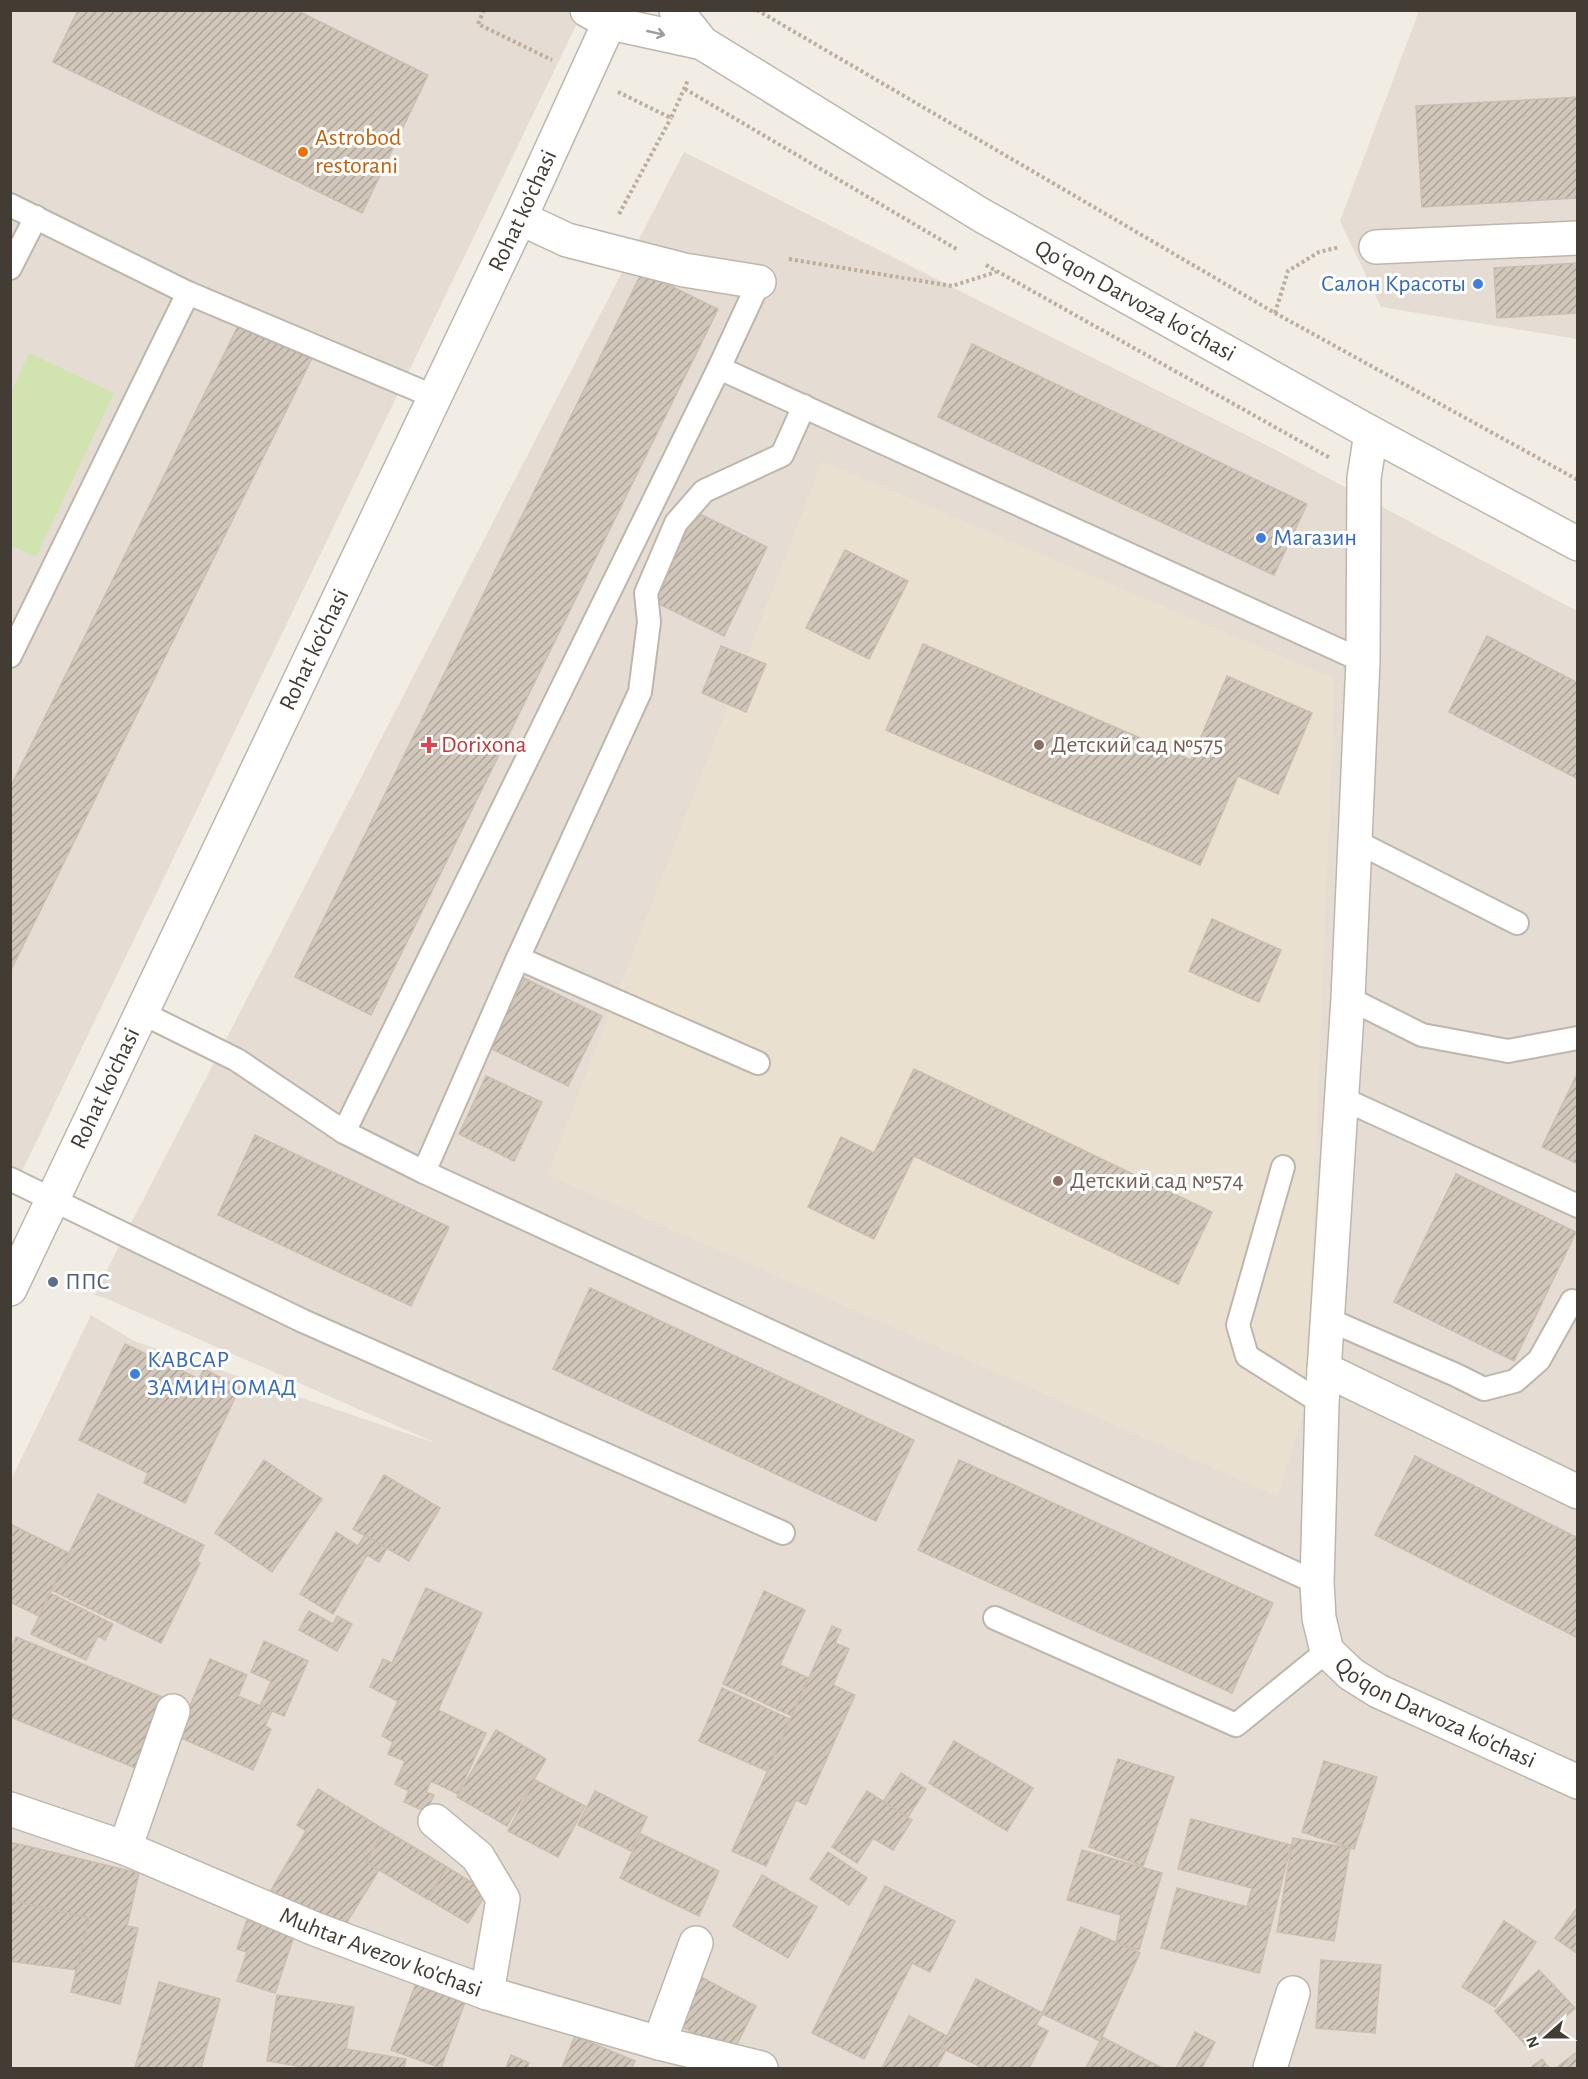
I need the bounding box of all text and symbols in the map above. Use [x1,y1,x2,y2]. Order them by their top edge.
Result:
one-way arrow [646,28,665,39]
place label: Astrobod restorani [315,126,401,178]
marker: Astrobod restorani [296,145,310,159]
street label: Rohat ko'chasi [484,146,561,275]
street label: Qoʻqon Darvoza koʻchasi [1030,236,1240,366]
place label: Салон Красоты [1321,272,1466,296]
marker: Салон Красоты [1471,277,1485,291]
place label: Магазин [1273,526,1357,550]
marker: Магазин [1254,531,1268,545]
street label: Rohat ko'chasi [275,585,353,714]
place label: Dorixona [441,733,527,757]
place label: Детский сад №575 [1051,733,1223,757]
marker: Dorixona [422,738,436,752]
marker: Детский сад №575 [1032,738,1046,752]
street label: Rohat ko'chasi [66,1024,144,1153]
place label: Детский сад №574 [1070,1169,1244,1193]
marker: Детский сад №574 [1051,1174,1065,1188]
place label: ППС [65,1270,110,1294]
marker: ППС [46,1275,60,1289]
place label: КАВСАР ЗАМИН ОМАД [147,1348,297,1400]
marker: КАВСАР ЗАМИН ОМАД [128,1367,142,1381]
street label: Qo'qon Darvoza ko'chasi [1330,1653,1539,1773]
street label: Muhtar Avezov ko'chasi [276,1903,485,2002]
north arrow [1516,2007,1576,2067]
text: N [1523,2034,1542,2050]

